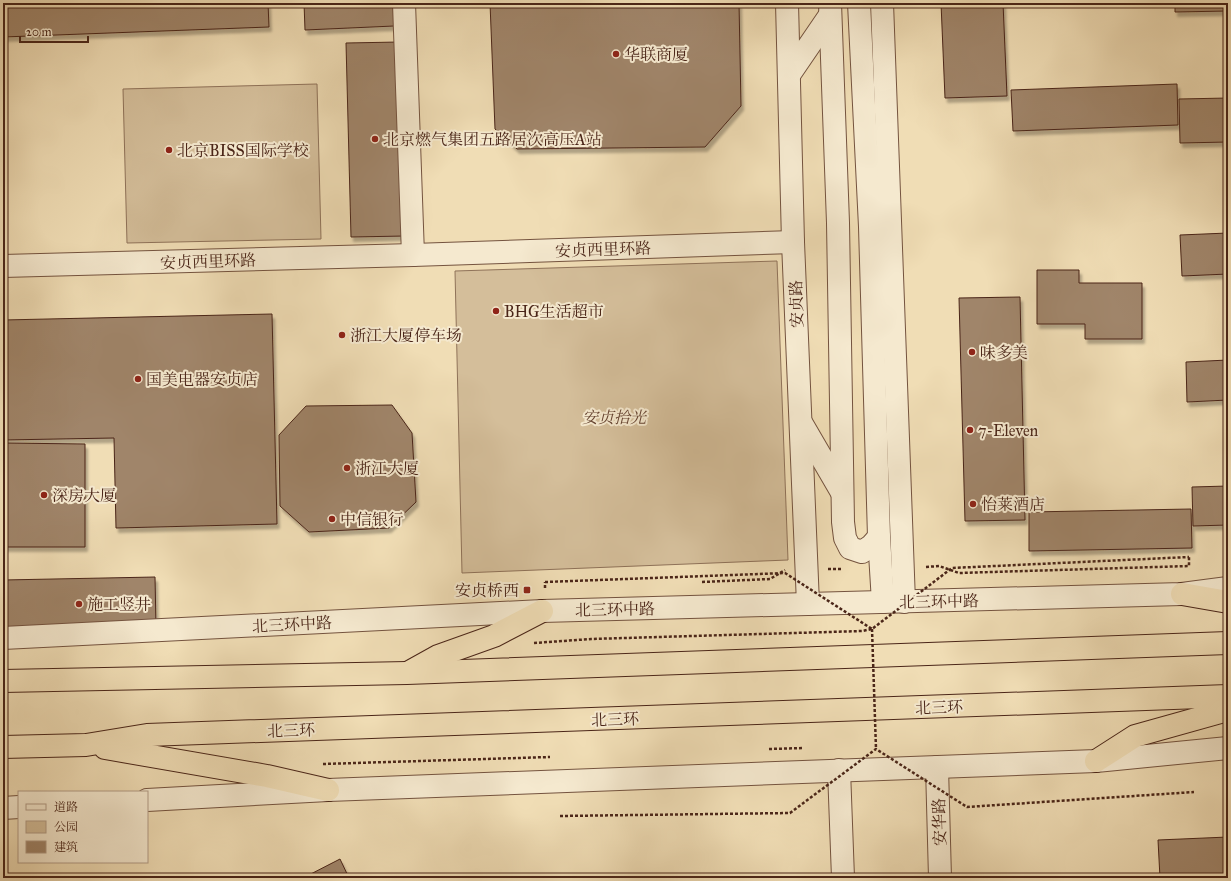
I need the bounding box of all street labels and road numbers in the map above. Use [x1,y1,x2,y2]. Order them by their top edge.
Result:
street label: 安贞西里环路 [555,238,651,261]
street label: 安贞西里环路 [160,250,256,273]
street label: 安贞路 [786,280,807,328]
street label: 北三环中路 [899,591,979,612]
street label: 北三环中路 [575,599,655,620]
street label: 北三环中路 [252,613,332,636]
street label: 北三环 [915,697,963,718]
street label: 北三环 [591,709,639,730]
street label: 北三环 [267,720,315,741]
street label: 安华路 [929,798,950,846]

